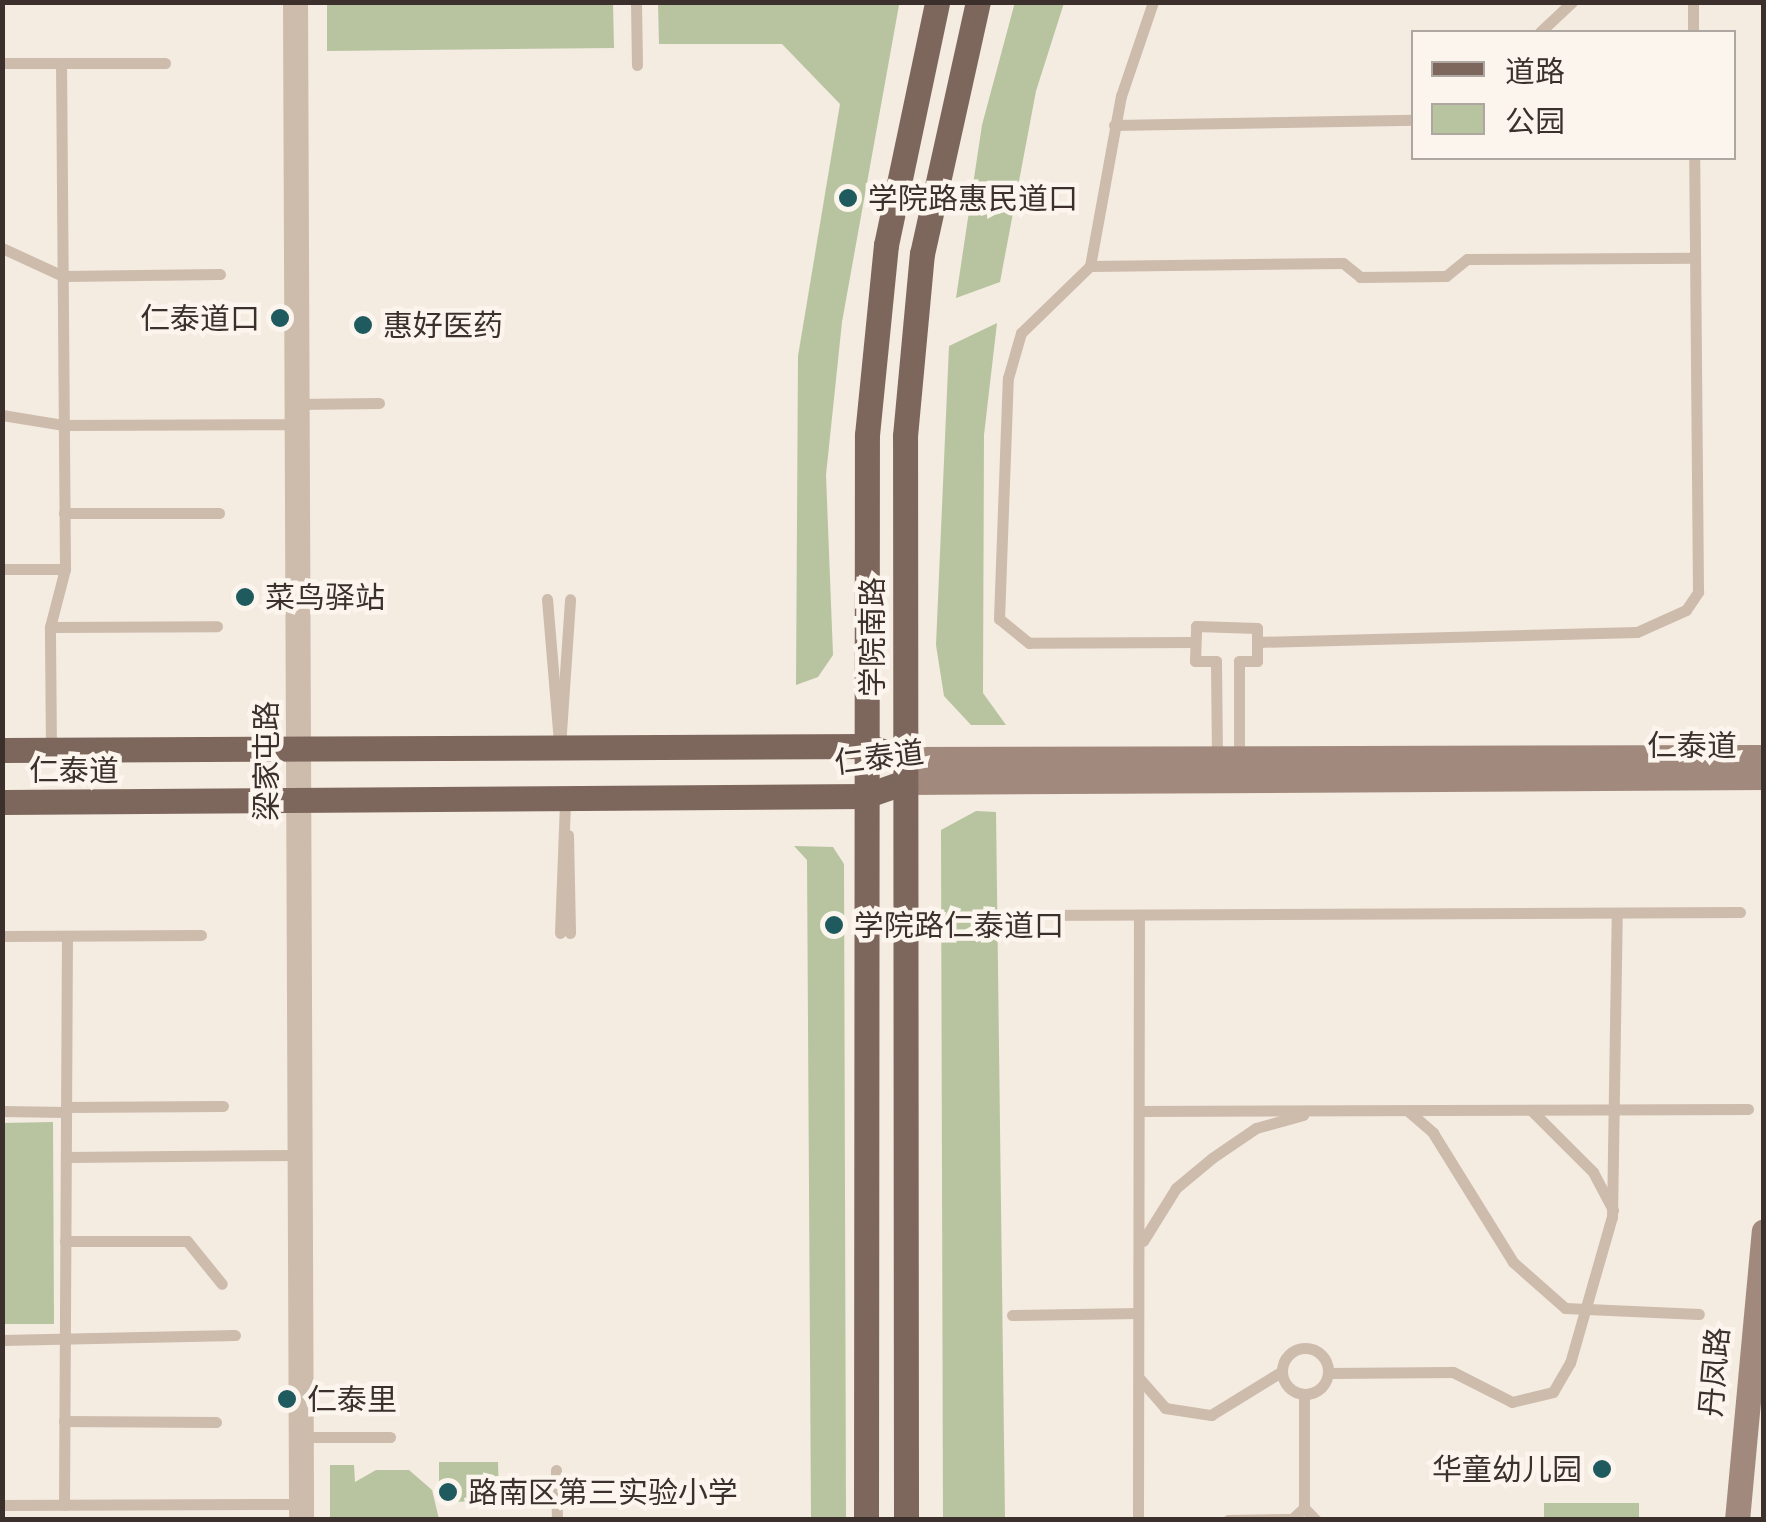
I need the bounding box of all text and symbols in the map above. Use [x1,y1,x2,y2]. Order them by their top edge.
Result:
legend [1411,30,1736,160]
text: 道路 [1505,52,1565,90]
text: 公园 [1505,102,1565,140]
place label: 学院路惠民道口 [868,180,1078,216]
marker: 学院路惠民道口 [837,187,859,209]
place label: 仁泰道口 [140,300,260,336]
marker: 仁泰道口 [269,307,291,329]
place label: 惠好医药 [383,307,503,343]
marker: 惠好医药 [352,314,374,336]
street label: 学院南路 [854,577,890,697]
place label: 菜鸟驿站 [265,579,385,615]
marker: 菜鸟驿站 [234,586,256,608]
street label: 梁家屯路 [248,701,284,821]
street label: 仁泰道 [1647,727,1737,763]
street label: 仁泰道 [832,734,926,780]
street label: 仁泰道 [29,752,119,788]
place label: 学院路仁泰道口 [854,907,1064,943]
marker: 学院路仁泰道口 [823,914,845,936]
street label: 丹凤路 [1692,1326,1736,1418]
place label: 仁泰里 [307,1381,397,1417]
marker: 仁泰里 [276,1388,298,1410]
place label: 华童幼儿园 [1432,1451,1582,1487]
marker: 华童幼儿园 [1591,1458,1613,1480]
place label: 路南区第三实验小学 [468,1474,738,1510]
marker: 路南区第三实验小学 [437,1481,459,1503]

